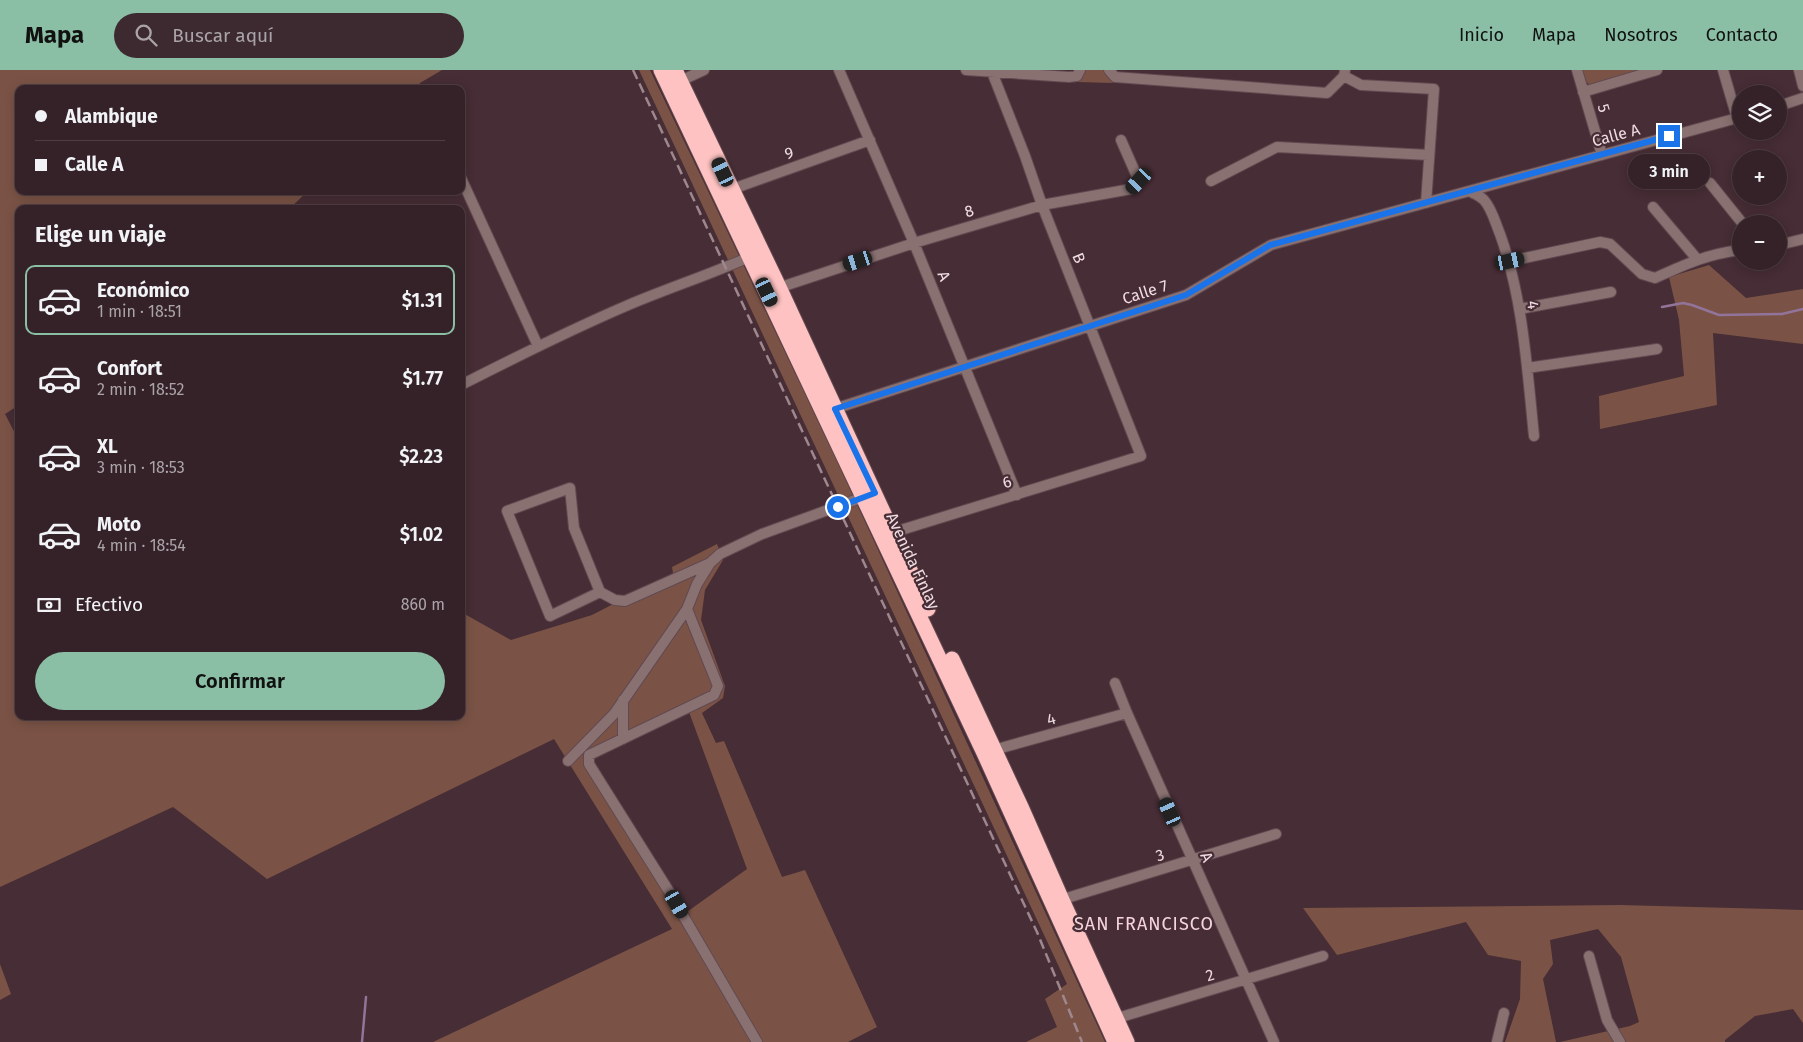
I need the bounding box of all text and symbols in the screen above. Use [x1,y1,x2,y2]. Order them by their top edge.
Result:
search box [114,13,464,58]
text: Mapa [25,21,84,49]
icon: search [132,21,160,49]
text: Buscar aquí [172,24,273,47]
text: Inicio [1459,24,1504,46]
text: Mapa [1532,24,1576,46]
text: Nosotros [1604,24,1678,46]
text: Contacto [1706,24,1778,46]
map controls [1732,85,1787,270]
button: layers [1732,85,1787,140]
street label: 5 [1594,102,1614,114]
text: Alambique [65,105,158,128]
street label: Calle A [1590,119,1643,150]
route end [1658,125,1680,147]
street label: 9 [782,143,796,163]
button: + [1732,150,1787,205]
text: Calle A [65,153,123,176]
callout: 3 min [1628,154,1710,188]
car [709,155,736,189]
text: 3 min [1649,162,1689,181]
car [1123,165,1154,197]
street label: 8 [962,201,976,221]
button: − [1732,215,1787,270]
text: Elige un viaje [35,221,166,248]
car [841,249,874,273]
street label: B [1068,250,1090,266]
car [1493,251,1526,271]
street label: A [933,268,955,285]
car [753,275,780,309]
street label: Calle 7 [1120,276,1170,308]
icon: car [37,278,82,323]
text: Económico [97,279,190,302]
text: $1.31 [402,289,443,312]
street label: 4 [1523,299,1543,311]
text: 1 min · 18:51 [97,302,182,321]
icon: car [37,356,82,401]
text: Confort [97,357,162,380]
text: $1.77 [403,367,443,390]
text: 2 min · 18:52 [97,380,184,399]
icon: car [37,434,82,479]
text: XL [97,435,118,458]
text: $2.23 [399,445,443,468]
text: 3 min · 18:53 [97,458,185,477]
street label: 6 [1000,472,1014,492]
route start [827,496,849,518]
street label: Avenida Finlay [882,510,944,612]
icon: car [37,512,82,557]
text: Moto [97,513,141,536]
text: $1.02 [400,523,443,546]
text: 4 min · 18:54 [97,536,186,555]
icon: cash [35,591,63,619]
text: Efectivo [75,593,143,616]
text: 860 m [401,595,445,614]
button: Confirmar [35,652,445,710]
street label: 4 [1044,709,1058,729]
car [1157,795,1182,829]
street label: 3 [1153,845,1167,865]
street label: A [1196,849,1218,866]
car [663,887,690,921]
district label: SAN FRANCISCO [1074,913,1214,935]
street label: 2 [1203,965,1217,985]

